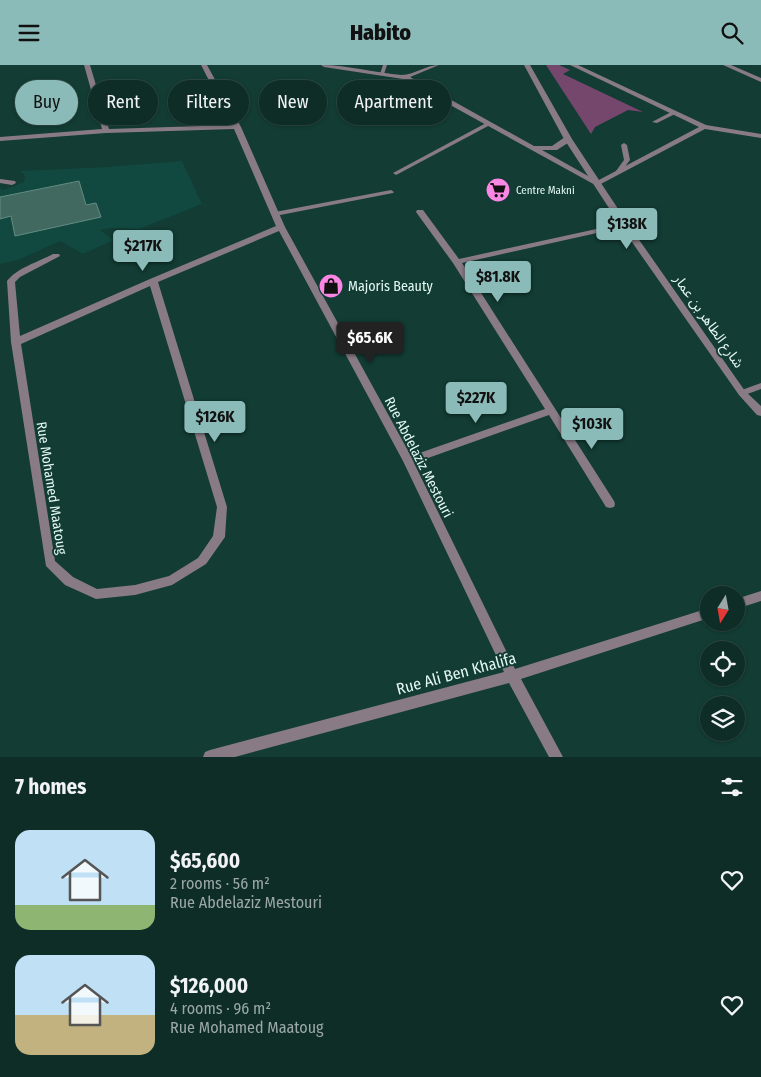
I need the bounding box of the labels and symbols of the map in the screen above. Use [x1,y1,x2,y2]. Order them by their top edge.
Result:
supermarket icon: Centre Makni [485,177,511,203]
place label: Centre Makni [516,184,575,197]
pin: $138K [592,207,662,250]
pin: $217K [108,229,178,272]
pin: $81.8K [457,261,539,303]
street label: شارع الطاهر بن عمار [668,271,747,372]
shop icon: Majoris Beauty [318,273,344,299]
place label: Majoris Beauty [348,278,433,295]
pin: $65.6K [329,321,411,364]
pin: $227K [441,381,511,424]
street label: Rue Abdelaziz Mestouri [381,394,456,520]
pin: $126K [180,401,250,443]
pin: $103K [557,407,627,450]
street label: Rue Mohamed Maatoug [33,420,70,556]
north arrow [700,586,745,631]
street label: Rue Ali Ben Khalifa [394,648,518,699]

